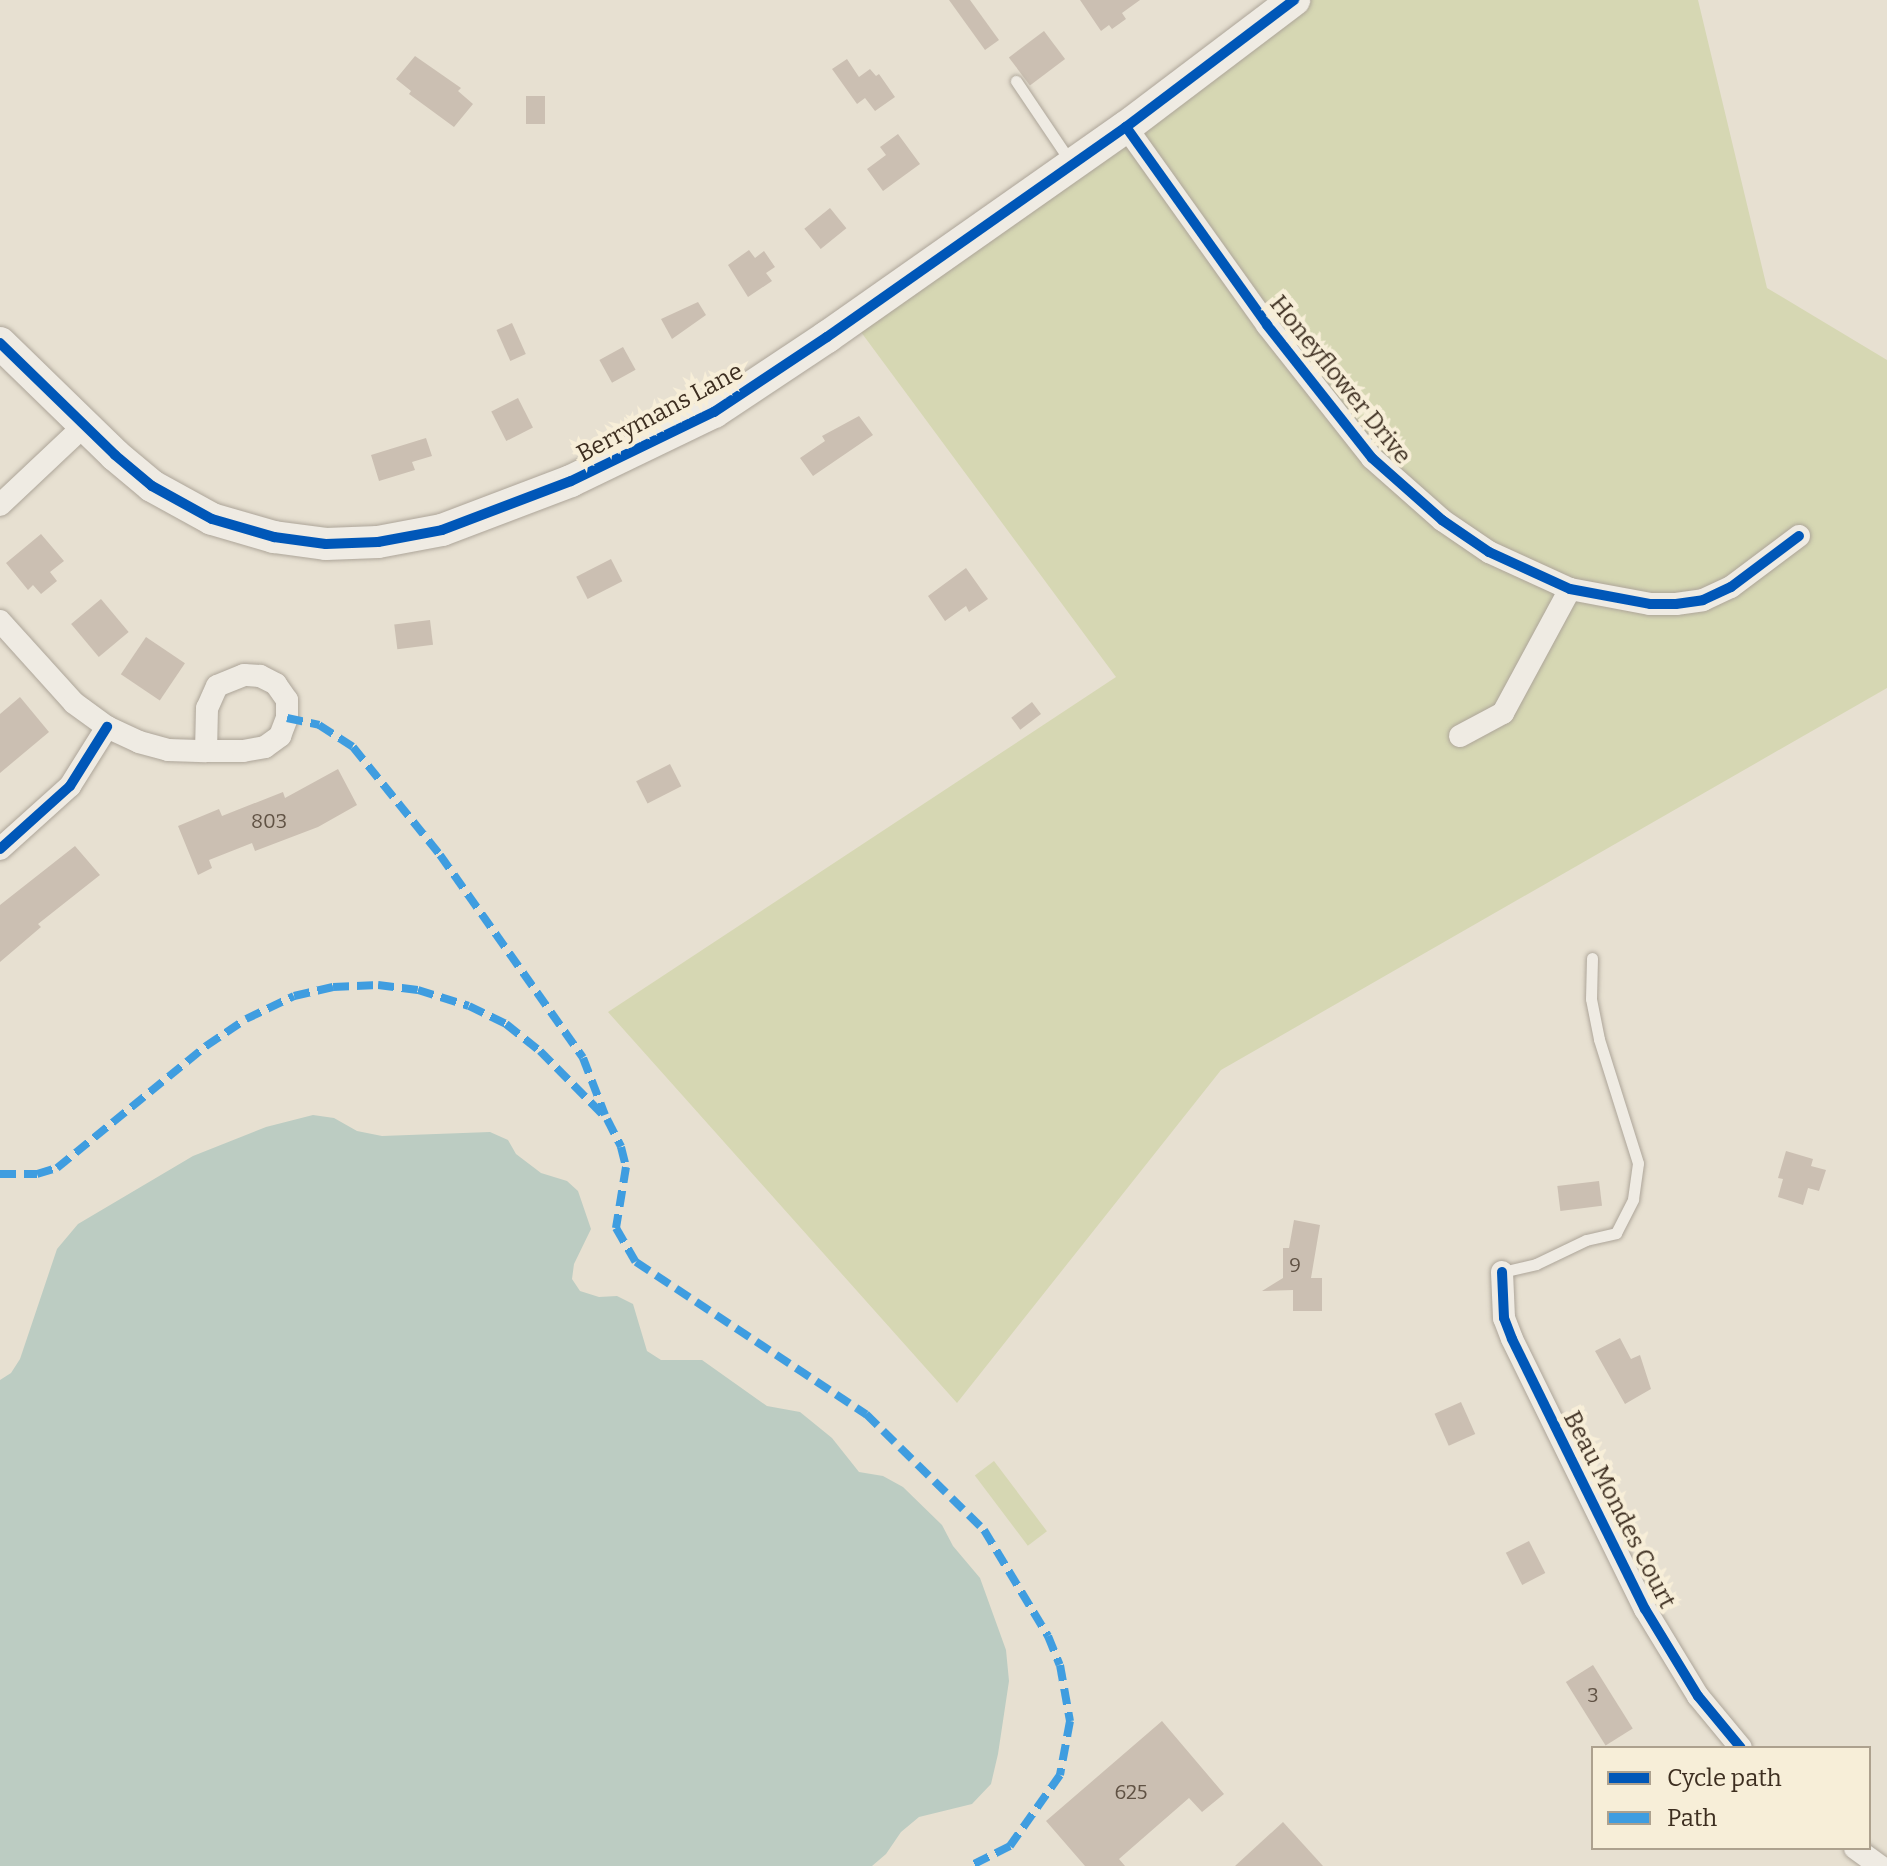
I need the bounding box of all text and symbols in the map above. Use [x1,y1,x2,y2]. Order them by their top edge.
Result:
street label: Honeyflower Drive [1263,290,1417,470]
street label: Berrymans Lane [572,357,748,469]
house number: 803 [251,809,287,833]
house number: 9 [1289,1253,1301,1277]
street label: Beau Mondes Court [1557,1407,1681,1613]
house number: 3 [1587,1683,1599,1707]
legend [1591,1746,1871,1850]
text: Cycle path [1667,1764,1782,1792]
house number: 625 [1114,1780,1148,1804]
text: Path [1667,1804,1717,1832]

